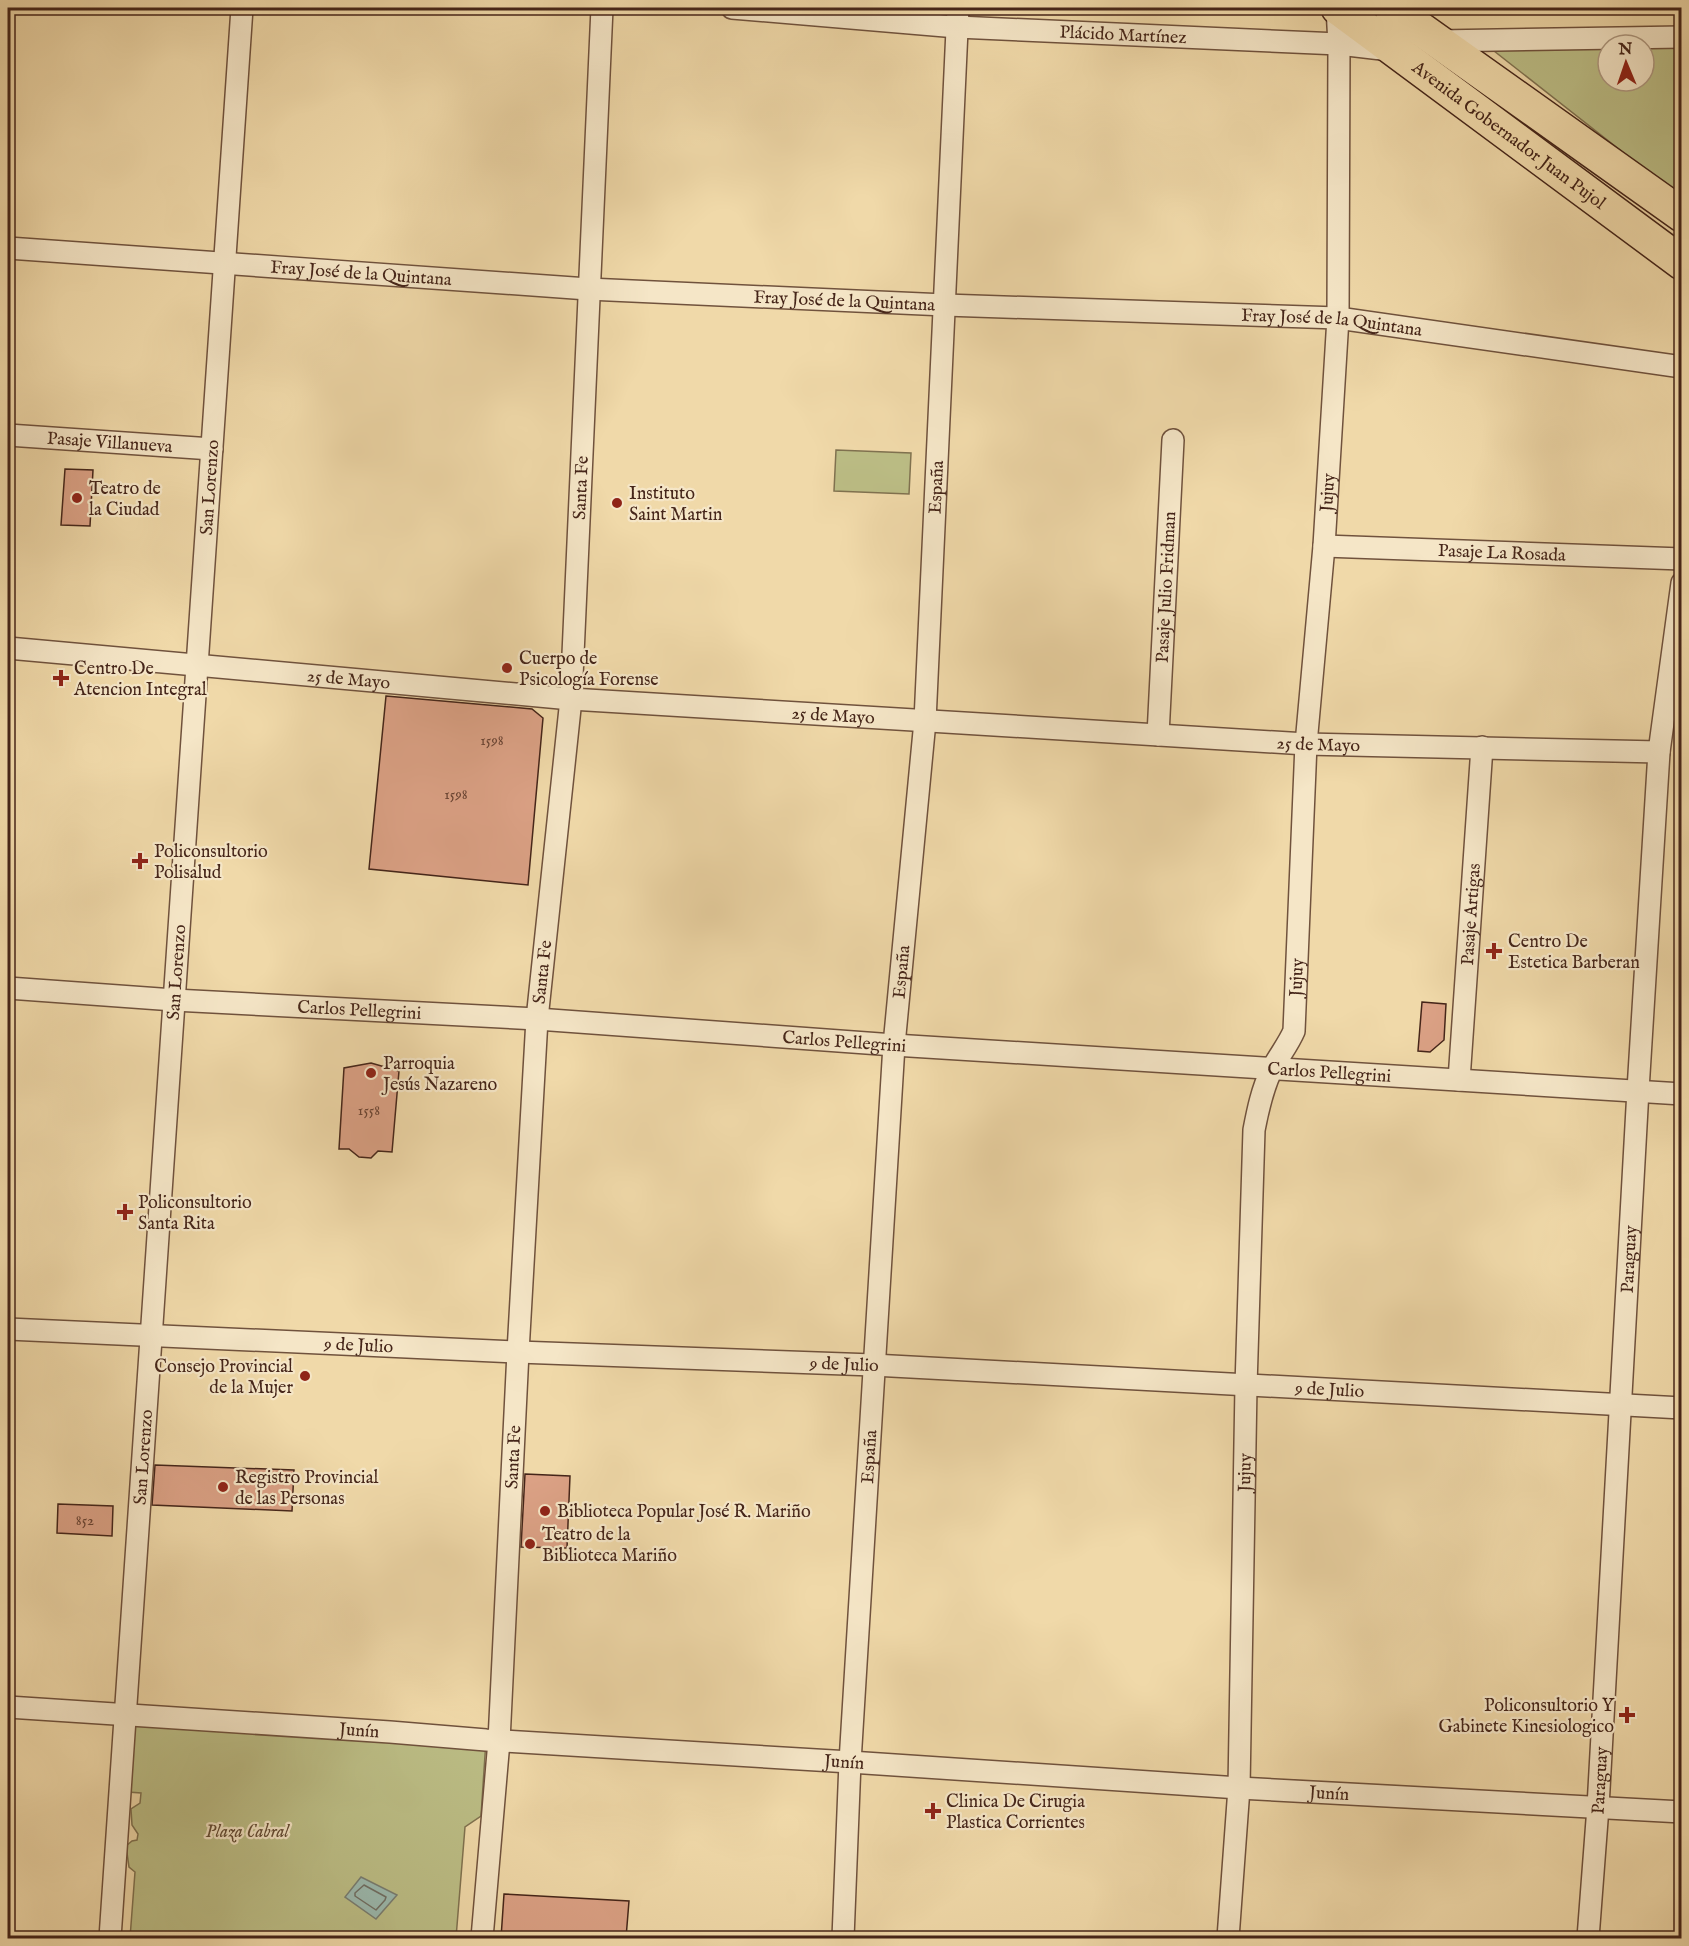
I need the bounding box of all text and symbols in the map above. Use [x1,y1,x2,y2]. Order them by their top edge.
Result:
street label: Plácido Martínez [1059,22,1187,50]
north arrow [1596,33,1656,93]
text: N [1617,40,1633,60]
street label: Avenida Gobernador Juan Pujol [1406,56,1610,215]
street label: Fray José de la Quintana [270,257,453,292]
street label: Fray José de la Quintana [753,286,936,318]
street label: Fray José de la Quintana [1241,305,1424,343]
street label: Pasaje Villanueva [46,428,173,459]
street label: San Lorenzo [196,439,225,536]
street label: Santa Fe [569,455,595,520]
street label: España [925,460,950,515]
street label: Jujuy [1316,472,1341,515]
place label: Teatro de la Ciudad [89,478,161,522]
place label: Instituto Saint Martin [629,483,723,527]
marker: Teatro de la Ciudad [70,491,84,505]
marker: Instituto Saint Martin [610,496,624,510]
street label: Pasaje Julio Fridman [1152,511,1182,664]
street label: Pasaje La Rosada [1437,540,1566,568]
place label: Cuerpo de Psicología Forense [519,648,659,692]
place label: Centro De Atencion Integral [73,658,207,702]
marker: Cuerpo de Psicología Forense [500,661,514,675]
street label: 25 de Mayo [306,665,391,696]
marker: Centro De Atencion Integral [52,669,70,687]
street label: 25 de Mayo [791,703,876,731]
house number: 1598 [480,731,504,750]
street label: 25 de Mayo [1276,732,1361,758]
house number: 1598 [444,785,468,804]
place label: Policonsultorio Polisalud [154,841,268,885]
marker: Policonsultorio Polisalud [131,852,149,870]
street label: Pasaje Artigas [1457,863,1487,966]
street label: San Lorenzo [163,924,192,1021]
place label: Centro De Estetica Barberan [1508,931,1640,975]
street label: Santa Fe [529,939,558,1005]
marker: Centro De Estetica Barberan [1485,942,1503,960]
street label: España [888,944,917,1000]
street label: Jujuy [1285,957,1310,999]
street label: Carlos Pellegrini [297,996,422,1026]
street label: Carlos Pellegrini [781,1027,907,1059]
place label: Parroquia Jesús Nazareno [381,1053,498,1097]
street label: Carlos Pellegrini [1266,1058,1392,1089]
marker: Parroquia Jesús Nazareno [364,1066,378,1080]
house number: 1558 [358,1101,380,1120]
place label: Policonsultorio Santa Rita [138,1192,252,1236]
marker: Policonsultorio Santa Rita [116,1203,134,1221]
street label: Paraguay [1617,1225,1643,1294]
street label: 9 de Julio [322,1333,394,1359]
street label: 9 de Julio [808,1353,880,1378]
place label: Consejo Provincial de la Mujer [154,1356,293,1400]
marker: Consejo Provincial de la Mujer [298,1369,312,1383]
street label: 9 de Julio [1293,1377,1365,1404]
street label: San Lorenzo [130,1408,159,1506]
street label: Santa Fe [501,1425,527,1490]
street label: España [857,1429,883,1484]
street label: Jujuy [1234,1453,1258,1494]
place label: Registro Provincial de las Personas [235,1467,378,1511]
marker: Registro Provincial de las Personas [216,1480,230,1494]
place label: Biblioteca Popular José R. Mariño [557,1501,811,1524]
marker: Biblioteca Popular José R. Mariño [538,1504,552,1518]
house number: 852 [76,1511,94,1530]
place label: Teatro de la Biblioteca Mariño [542,1524,677,1568]
marker: Teatro de la Biblioteca Mariño [523,1537,537,1551]
place label: Policonsultorio Y Gabinete Kinesiologico [1439,1695,1615,1739]
marker: Policonsultorio Y Gabinete Kinesiologico [1618,1706,1636,1724]
street label: Junín [336,1719,380,1744]
street label: Paraguay [1587,1746,1614,1815]
street label: Junín [821,1750,865,1776]
street label: Junín [1306,1782,1350,1807]
place label: Clinica De Cirugia Plastica Corrientes [946,1791,1085,1835]
marker: Clinica De Cirugia Plastica Corrientes [924,1802,942,1820]
park label: Plaza Cabral [205,1821,290,1844]

